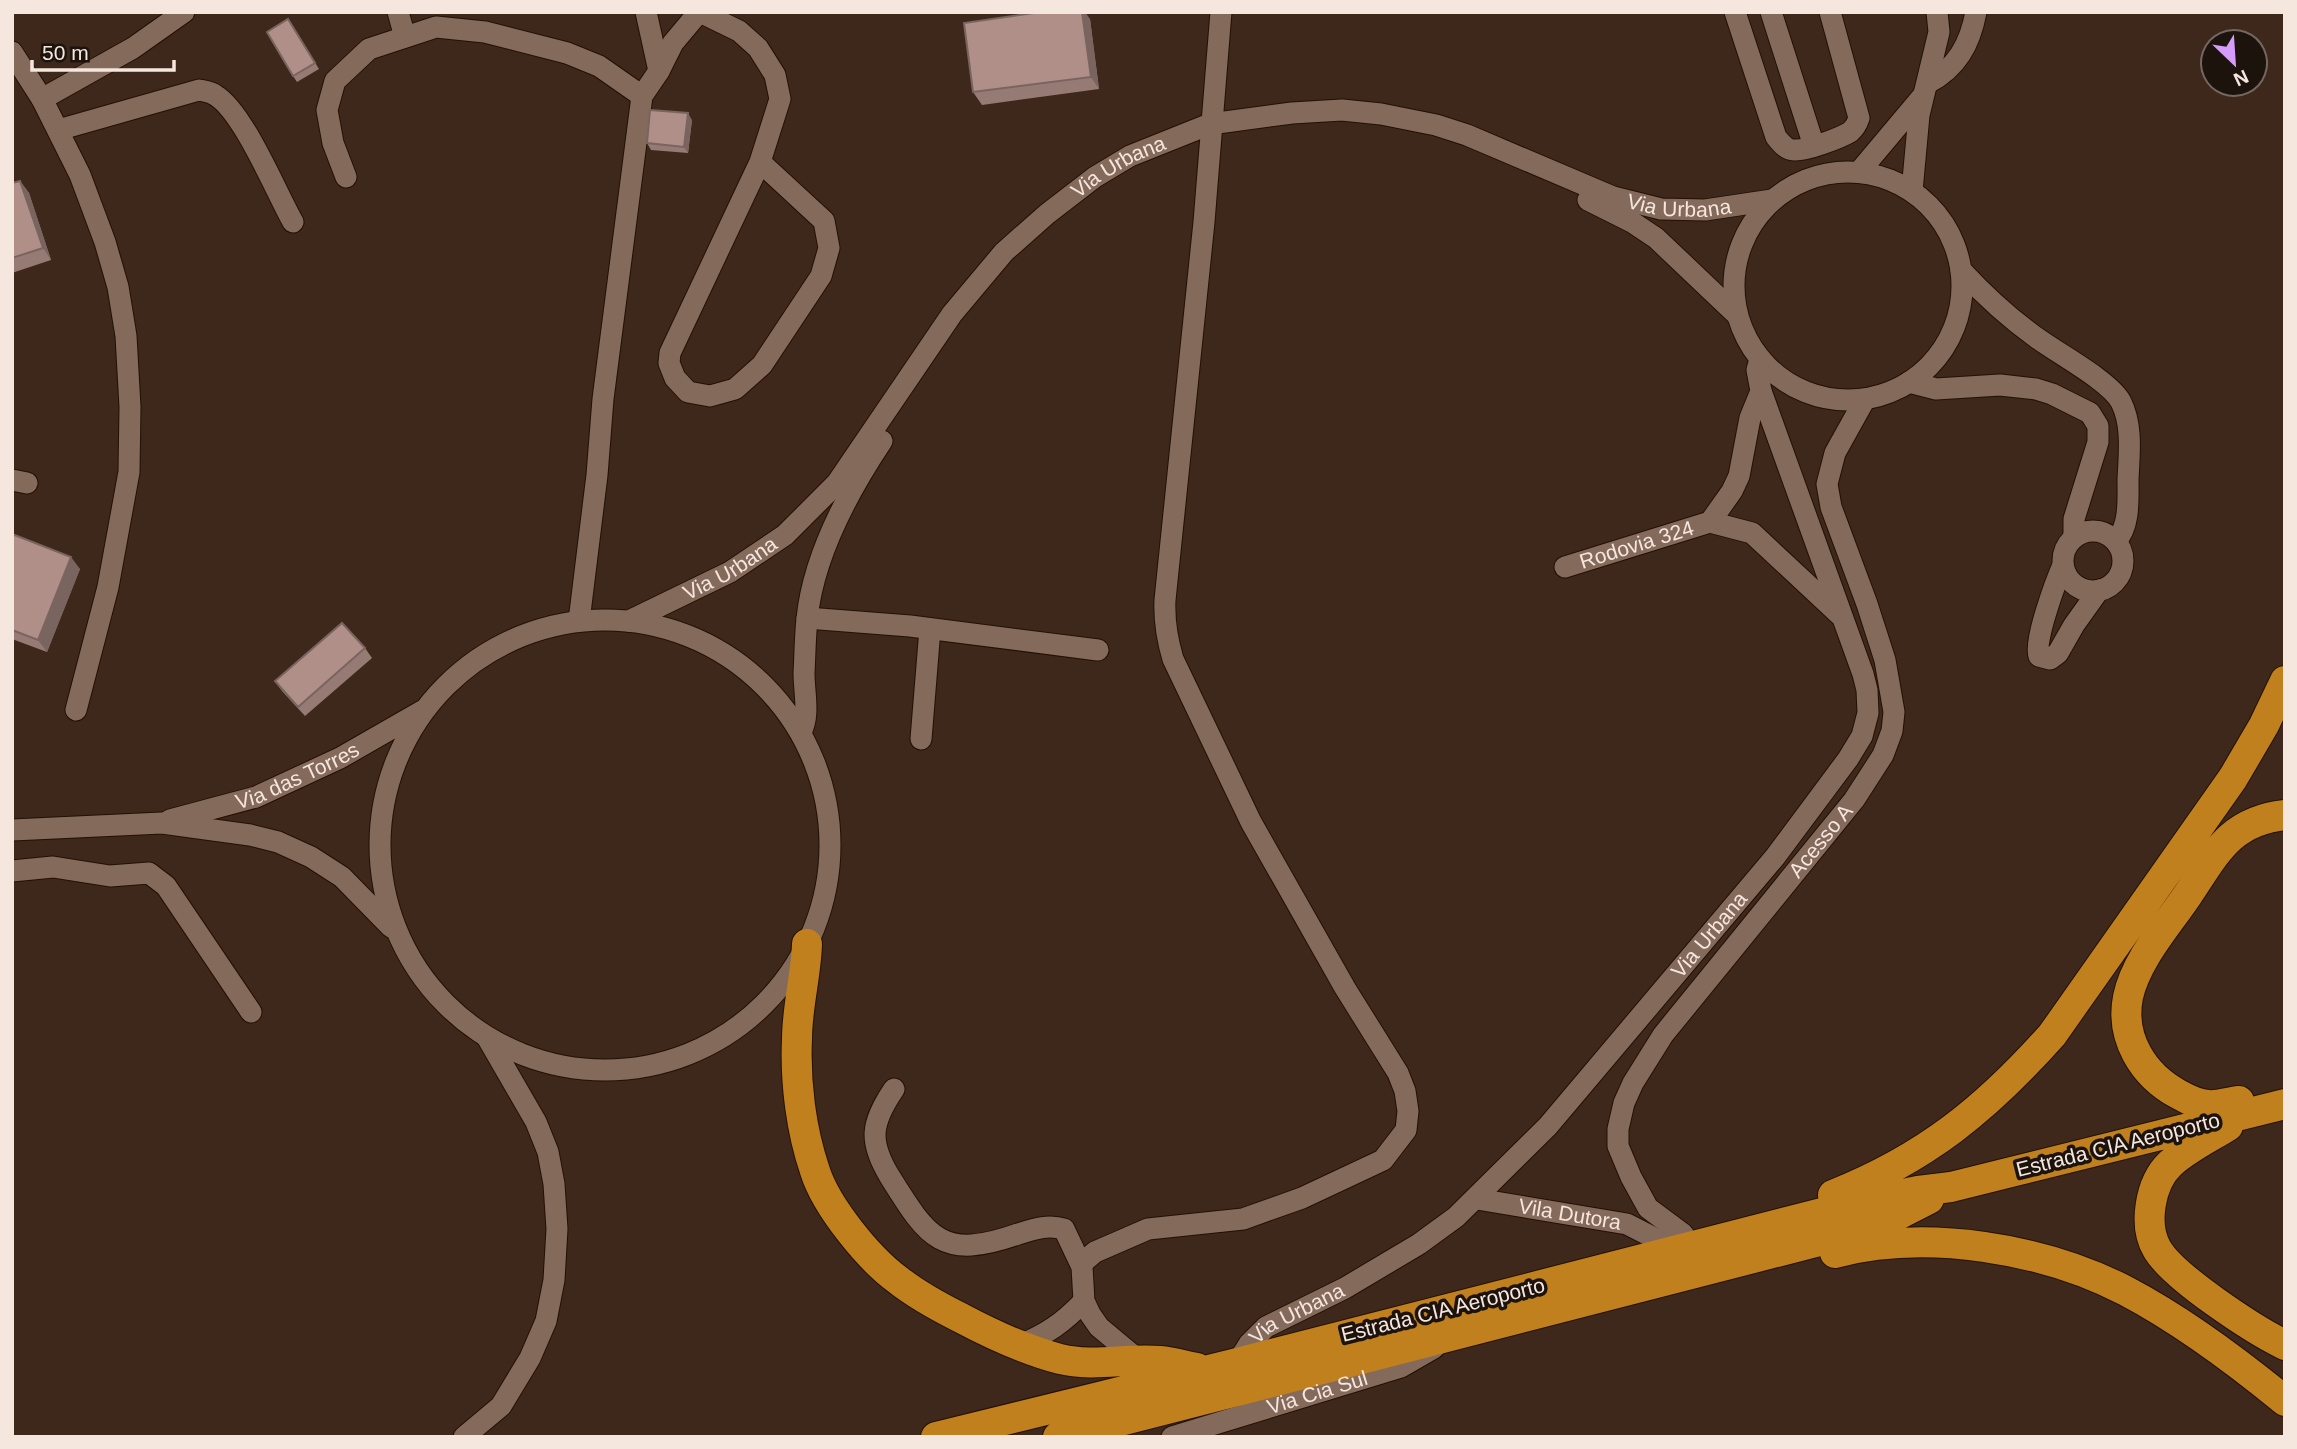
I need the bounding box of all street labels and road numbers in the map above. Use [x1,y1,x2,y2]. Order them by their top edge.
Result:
street label: Via Urbana [1066,131,1169,202]
street label: Via Urbana [1625,189,1733,221]
street label: Rodovia 324 [1577,516,1697,573]
street label: Via Urbana [679,532,781,604]
street label: Via das Torres [233,738,363,813]
street label: Acesso A [1784,799,1857,882]
street label: Via Urbana [1666,887,1752,982]
street label: Estrada CIA Aeroporto [2014,1108,2222,1181]
street label: Vila Dutora [1517,1194,1623,1234]
street label: Estrada CIA Aeroporto [1339,1273,1547,1346]
street label: Via Urbana [1244,1278,1348,1348]
street label: Via Cia Sul [1264,1366,1370,1418]

